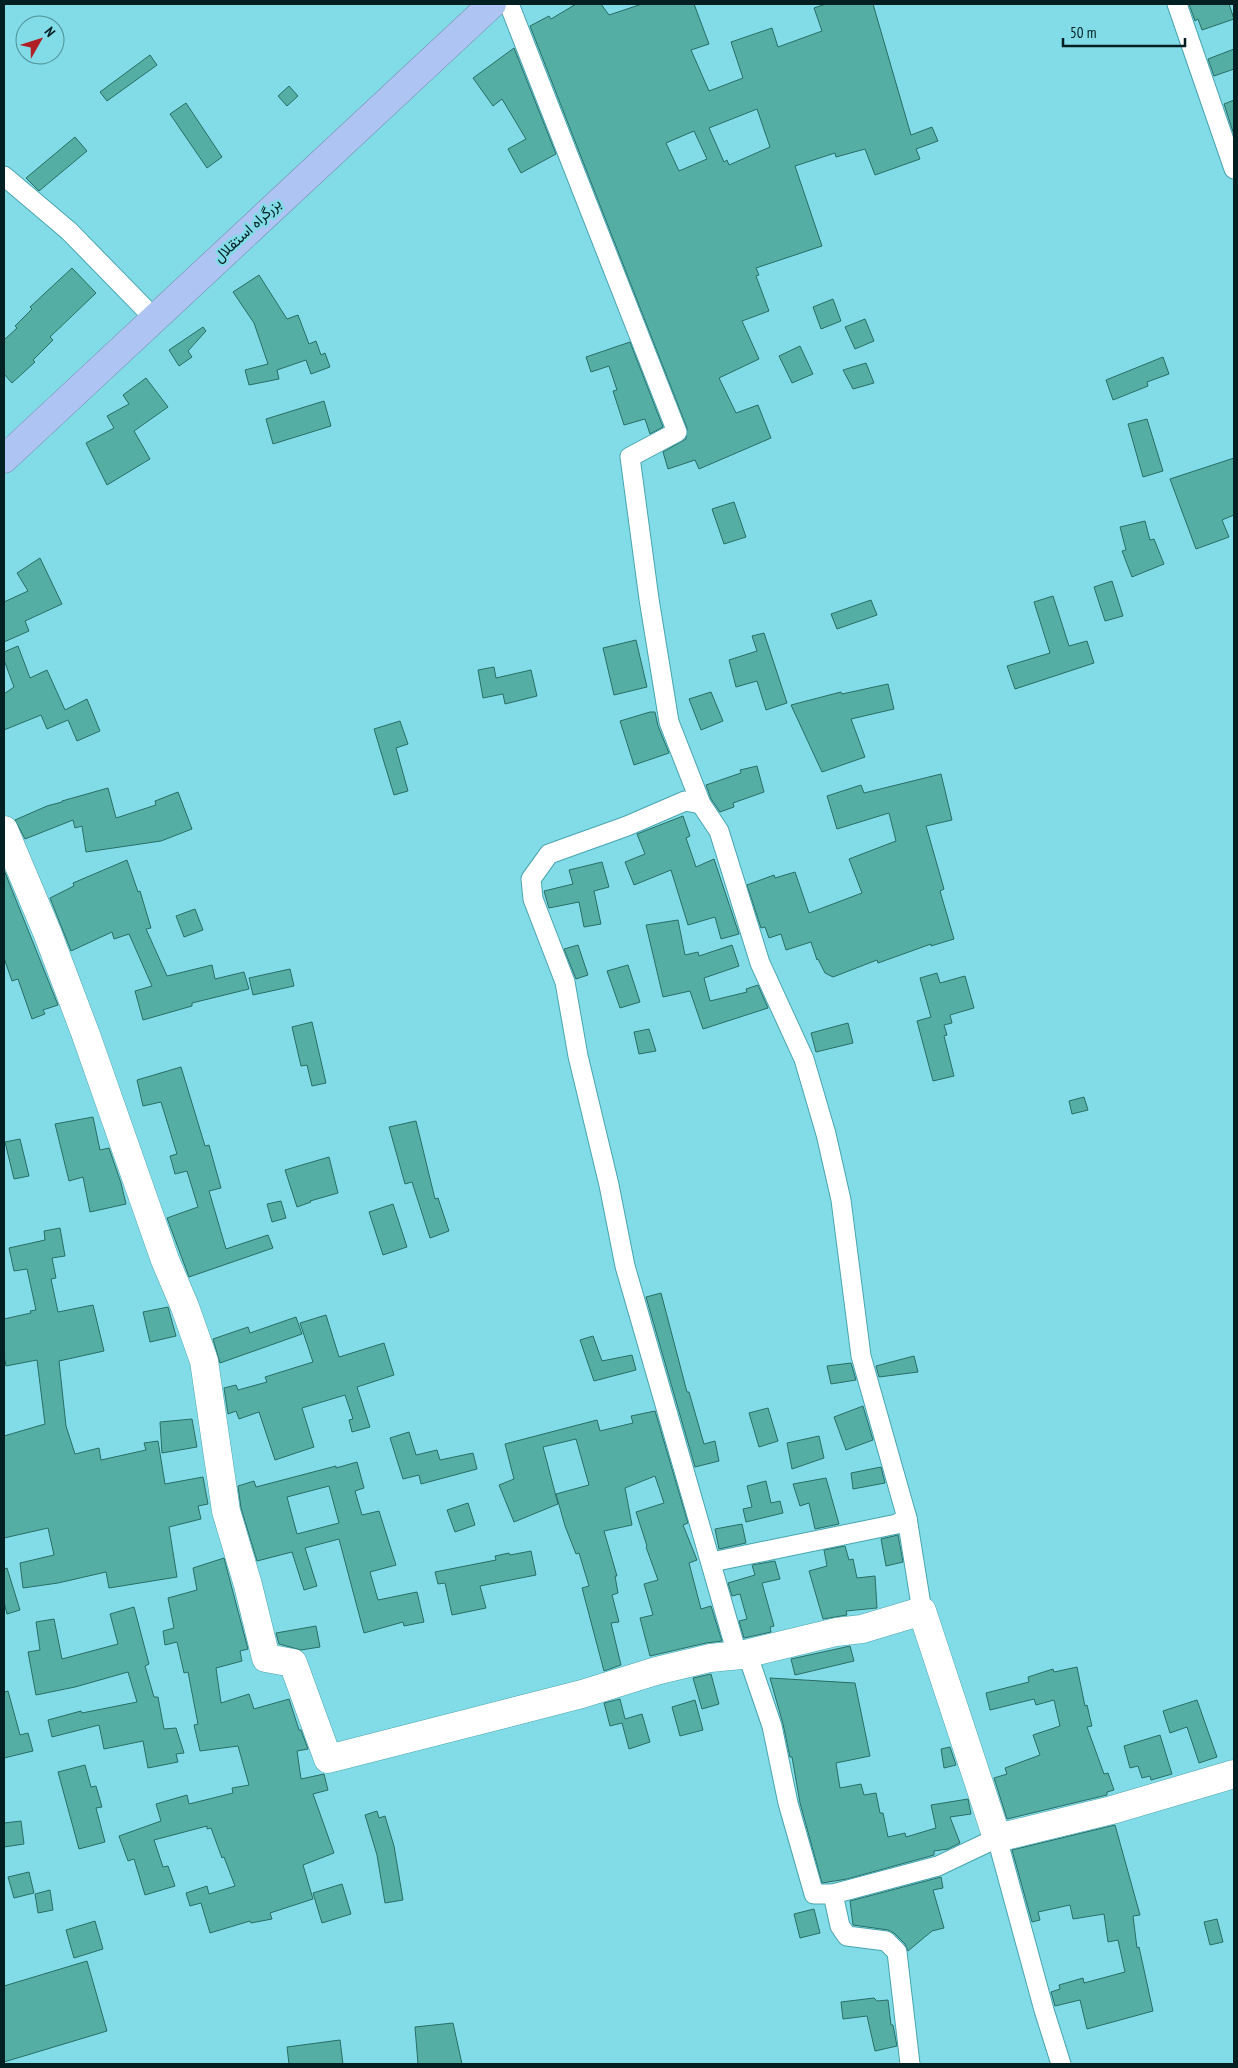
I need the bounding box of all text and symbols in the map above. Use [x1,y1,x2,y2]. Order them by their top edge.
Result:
north arrow [15,15,65,65]
scale bar [1063,15,1186,47]
text: N [41,23,59,40]
text: 50 m [1070,23,1096,42]
street label: بزرگراه استقلال [209,194,285,266]

